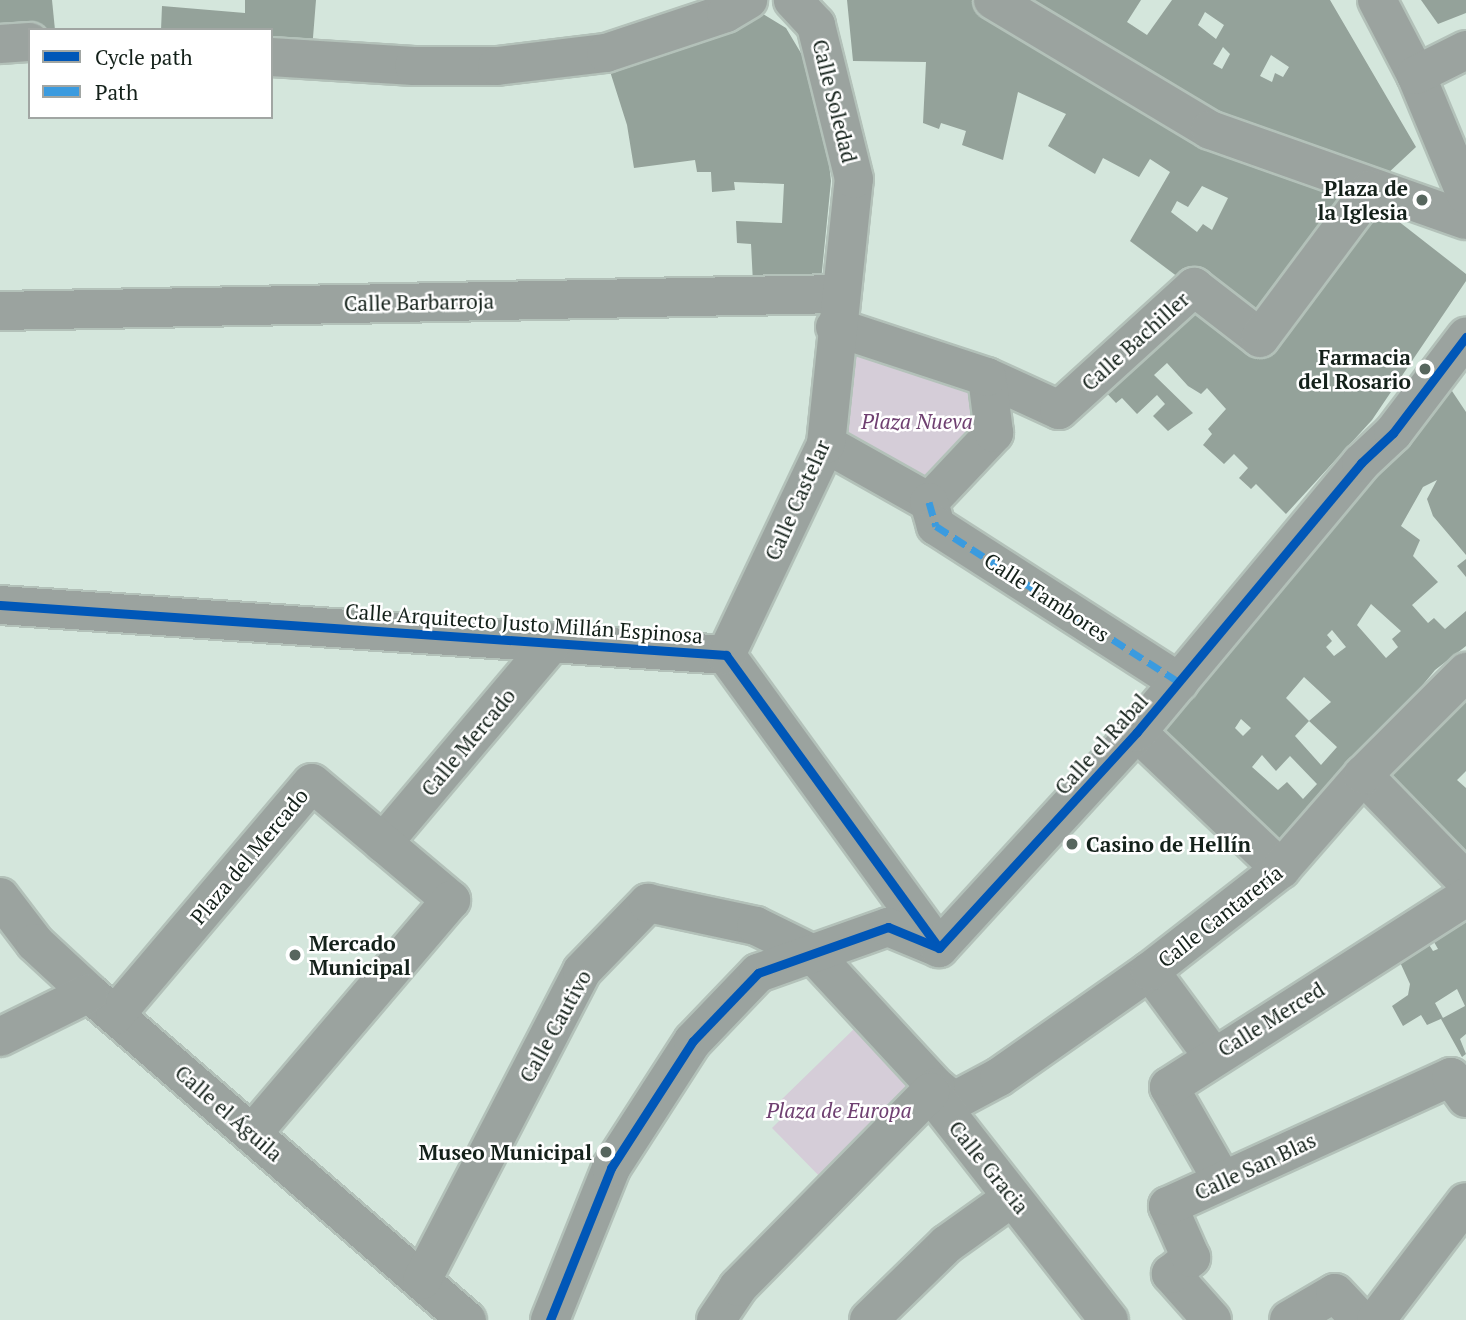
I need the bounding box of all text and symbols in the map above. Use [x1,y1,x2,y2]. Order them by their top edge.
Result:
legend [28,28,273,119]
street label: Calle Soledad [808,37,862,165]
text: Cycle path [95,43,193,71]
text: Path [95,78,138,106]
place label: Plaza de la Iglesia [1318,175,1408,225]
marker: Plaza de la Iglesia [1414,192,1430,208]
street label: Calle Bachiller [1076,286,1194,396]
street label: Calle Barbarroja [344,288,494,316]
place label: Farmacia del Rosario [1298,344,1411,394]
marker: Farmacia del Rosario [1417,361,1433,377]
park label: Plaza Nueva [861,408,973,434]
street label: Calle Castelar [759,436,835,564]
street label: Calle Tambores [980,547,1114,647]
street label: Calle Arquitecto Justo Millán Espinosa [344,598,704,648]
street label: Calle Mercado [416,683,520,801]
street label: Calle el Rabal [1049,688,1153,800]
street label: Plaza del Mercado [185,783,313,929]
place label: Casino de Hellín [1086,831,1251,857]
marker: Casino de Hellín [1064,836,1080,852]
street label: Calle Cantarería [1153,860,1287,972]
place label: Mercado Municipal [309,930,411,980]
marker: Mercado Municipal [287,947,303,963]
street label: Calle Cautivo [514,965,596,1087]
street label: Calle Merced [1213,976,1329,1062]
street label: Calle el Águila [170,1059,288,1167]
park label: Plaza de Europa [766,1097,912,1123]
street label: Calle Gracia [944,1115,1034,1219]
street label: Calle San Blas [1190,1127,1320,1205]
place label: Museo Municipal [419,1139,592,1165]
marker: Museo Municipal [598,1144,614,1160]

